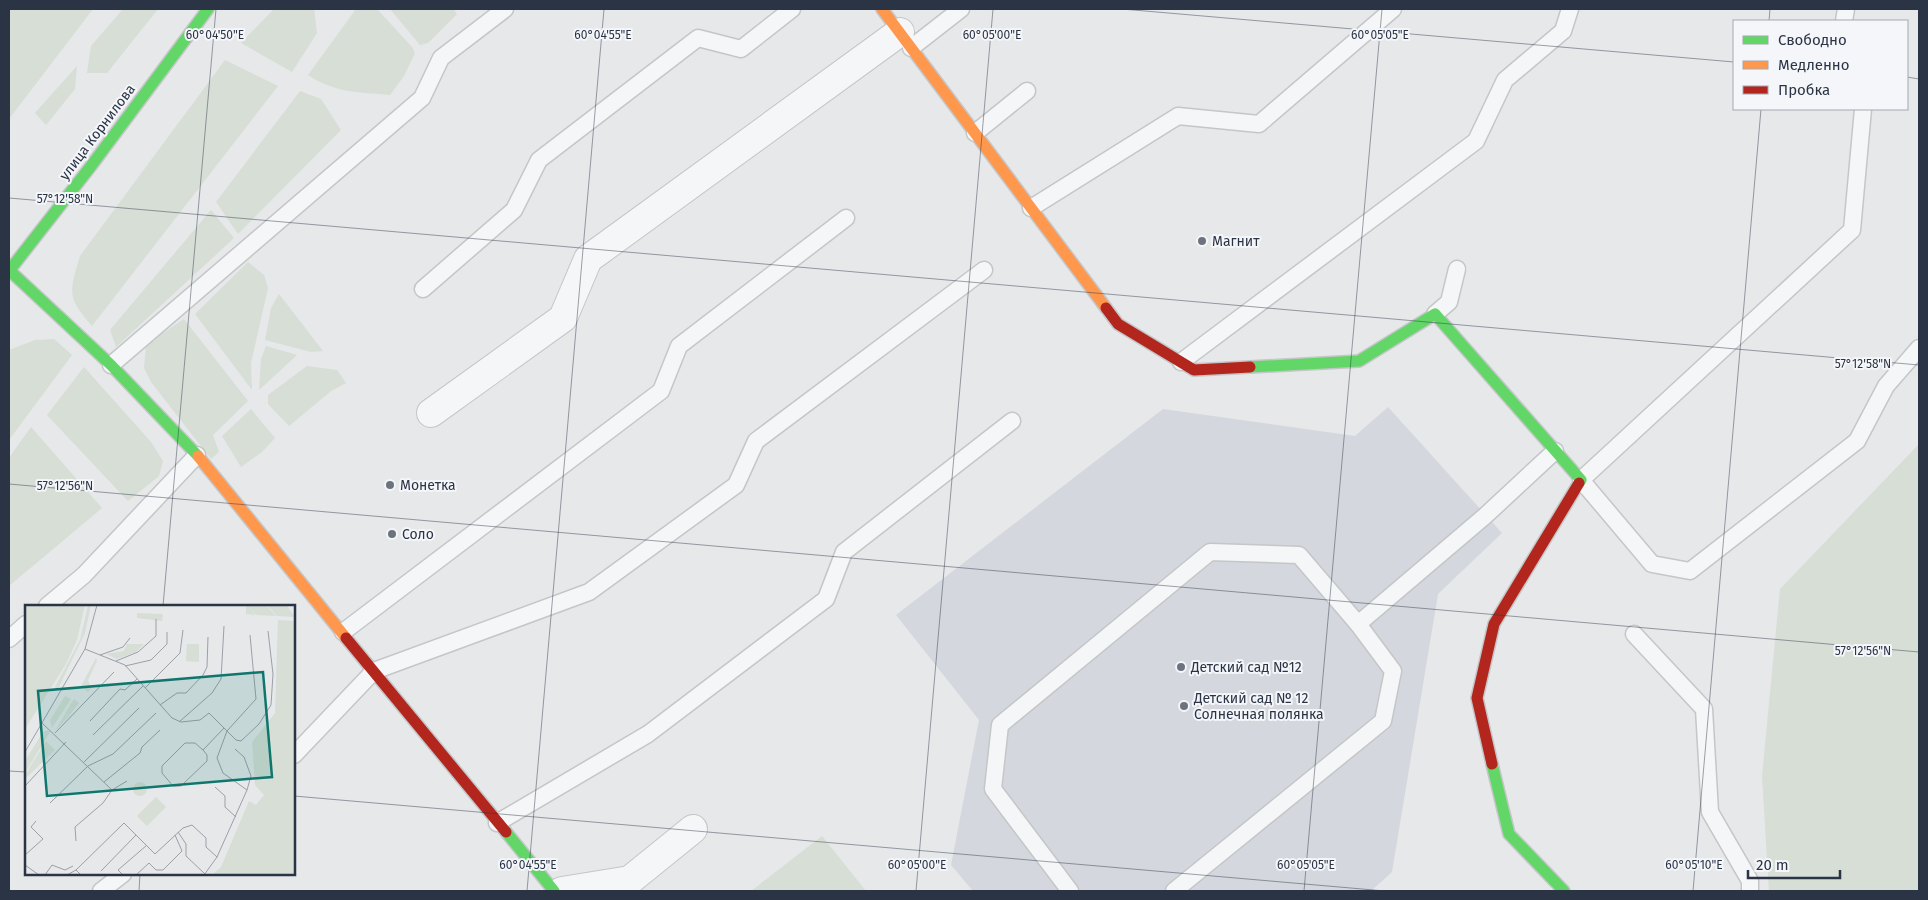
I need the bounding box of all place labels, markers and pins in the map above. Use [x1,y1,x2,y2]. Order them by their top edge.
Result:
place label: Магнит [1212,233,1260,250]
marker: Магнит [1196,235,1208,247]
place label: Монетка [400,477,456,494]
marker: Монетка [384,479,396,491]
place label: Соло [402,526,434,543]
marker: Соло [386,528,398,540]
place label: Детский сад №12 [1190,659,1302,676]
marker: Детский сад №12 [1175,661,1187,673]
place label: Детский сад № 12 Солнечная полянка [1193,690,1324,723]
marker: Детский сад № 12 Солнечная полянка [1178,700,1190,712]

